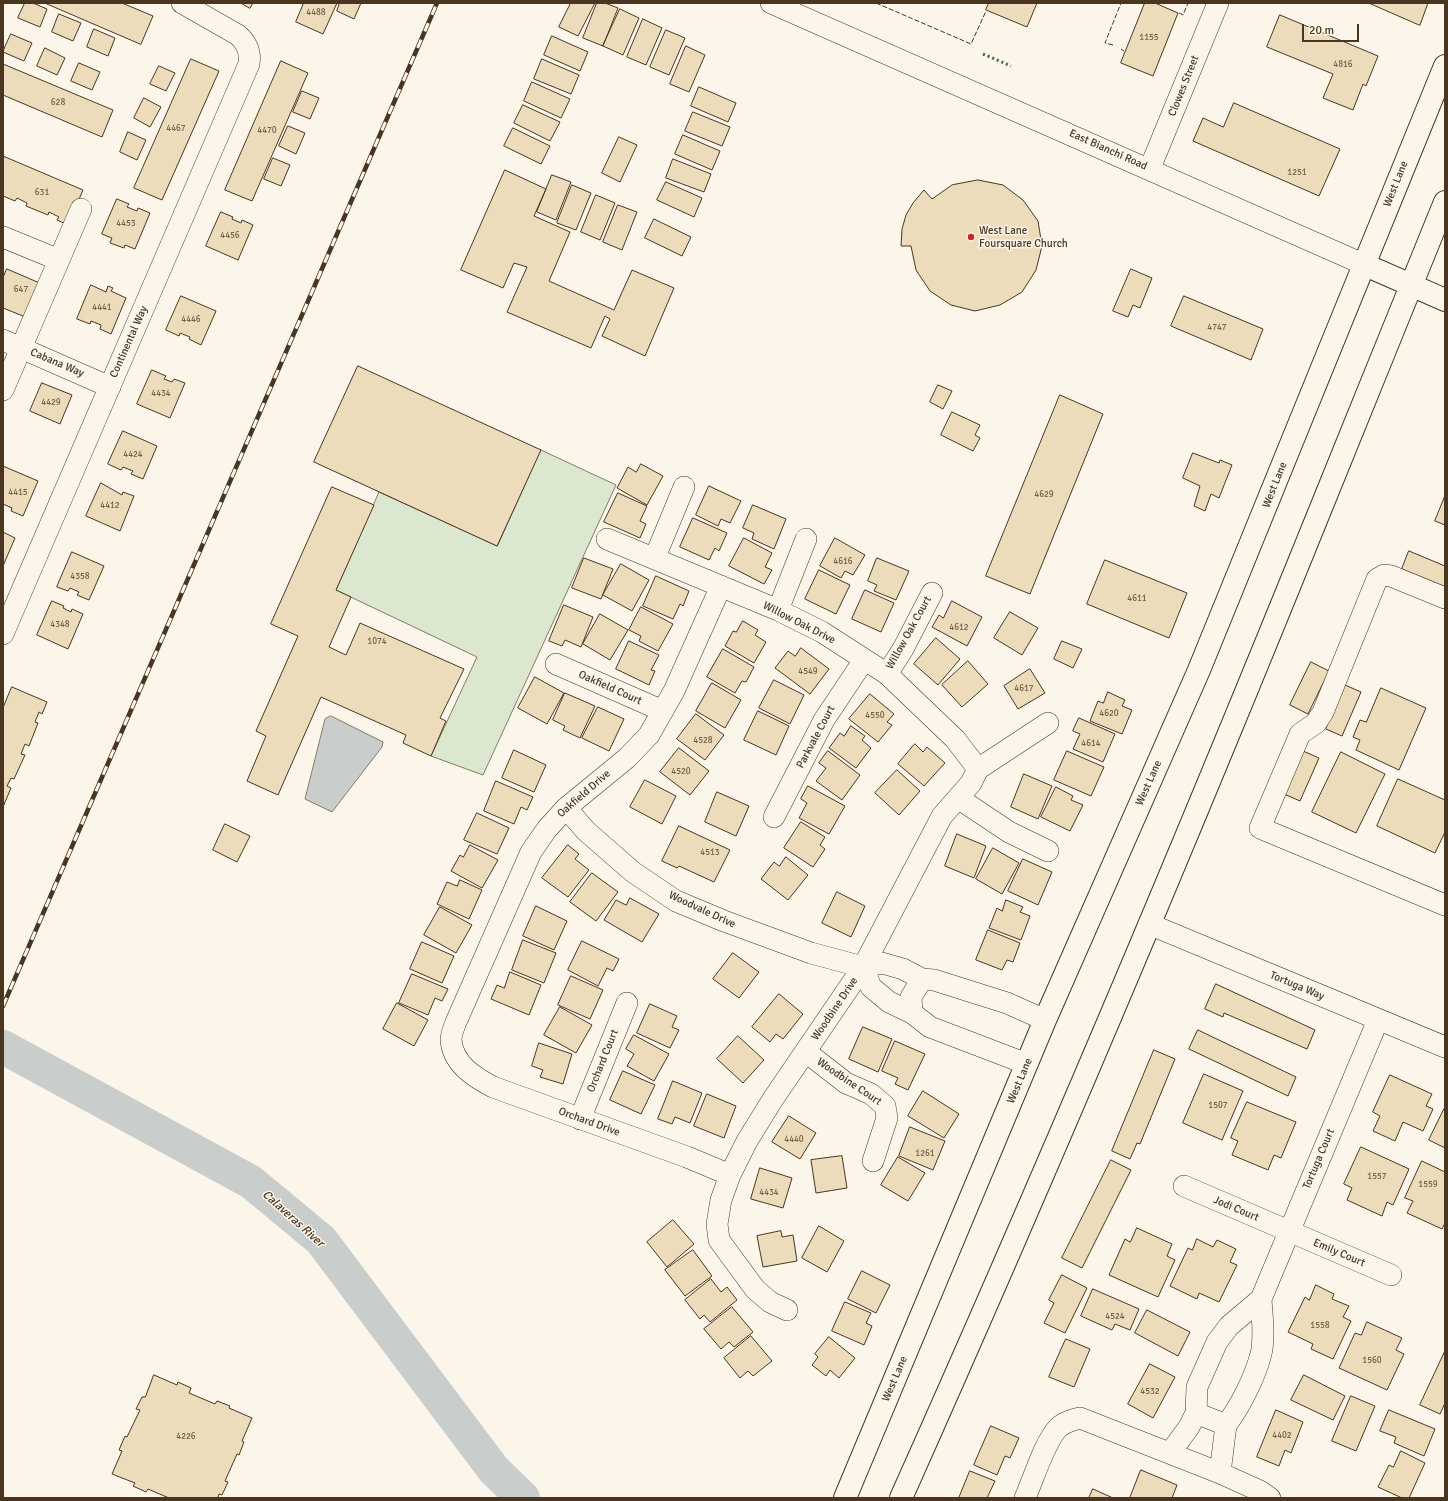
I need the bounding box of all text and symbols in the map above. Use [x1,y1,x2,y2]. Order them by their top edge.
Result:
house number: 4488 [306,8,326,18]
scale bar [1304,16,1361,42]
text: 20 m [1309,23,1334,38]
house number: 1155 [1139,33,1159,43]
street label: Clowes Street [1166,54,1202,118]
house number: 4816 [1333,60,1353,70]
house number: 628 [51,98,65,108]
house number: 4467 [166,124,186,134]
house number: 4470 [257,126,277,136]
street label: East Bianchi Road [1067,127,1149,173]
street label: West Lane [1381,159,1411,209]
house number: 1251 [1287,168,1307,178]
house number: 631 [35,188,49,198]
house number: 4453 [116,219,136,229]
place label: West Lane Foursquare Church [979,224,1068,250]
house number: 4456 [220,231,240,241]
marker: West Lane Foursquare Church [966,232,976,242]
house number: 647 [14,285,28,295]
house number: 4441 [92,303,112,313]
street label: Continental Way [107,304,151,380]
house number: 4446 [181,315,201,325]
house number: 4747 [1207,323,1227,333]
street label: Cabana Way [28,346,86,380]
house number: 4434 [151,389,171,399]
house number: 4429 [41,398,61,408]
house number: 4424 [123,450,143,460]
street label: West Lane [1260,460,1290,510]
house number: 4415 [8,488,28,498]
house number: 4629 [1034,490,1054,500]
house number: 4412 [100,501,120,511]
house number: 4616 [833,557,853,567]
house number: 4358 [70,572,90,582]
street label: Willow Oak Court [883,594,935,672]
house number: 4611 [1127,594,1147,604]
street label: Willow Oak Drive [760,599,838,647]
house number: 4348 [50,620,70,630]
house number: 4612 [949,623,969,633]
house number: 1074 [367,637,387,647]
house number: 4549 [798,667,818,677]
street label: Oakfield Court [576,668,644,708]
house number: 4617 [1014,684,1034,694]
street label: Parkvale Court [794,703,838,771]
house number: 4620 [1099,709,1119,719]
house number: 4550 [865,711,885,721]
house number: 4528 [693,736,713,746]
house number: 4614 [1081,739,1101,749]
street label: West Lane [1133,758,1165,808]
street label: Oakfield Drive [555,767,613,821]
house number: 4520 [671,767,691,777]
house number: 4513 [700,848,720,858]
street label: Woodvale Drive [666,889,738,931]
street label: Tortuga Way [1268,969,1326,1003]
street label: Woodbine Drive [809,975,861,1043]
street label: Orchard Court [584,1028,622,1094]
street label: Woodbine Court [814,1055,884,1109]
street label: West Lane [1005,1056,1035,1106]
house number: 1507 [1208,1101,1228,1111]
street label: Orchard Drive [556,1105,622,1139]
street label: Tortuga Court [1300,1127,1338,1191]
house number: 4440 [784,1135,804,1145]
house number: 1261 [915,1149,935,1159]
house number: 1557 [1367,1172,1387,1182]
house number: 1559 [1418,1180,1438,1190]
water label: Calaveras River [259,1187,327,1251]
house number: 4434 [759,1188,779,1198]
street label: Jodi Court [1211,1193,1261,1225]
street label: Emily Court [1311,1236,1367,1270]
house number: 4524 [1105,1312,1125,1322]
house number: 1558 [1310,1321,1330,1331]
street label: West Lane [880,1354,910,1404]
house number: 1560 [1362,1356,1382,1366]
house number: 4532 [1140,1387,1160,1397]
house number: 4402 [1272,1431,1292,1441]
house number: 4226 [176,1432,196,1442]

